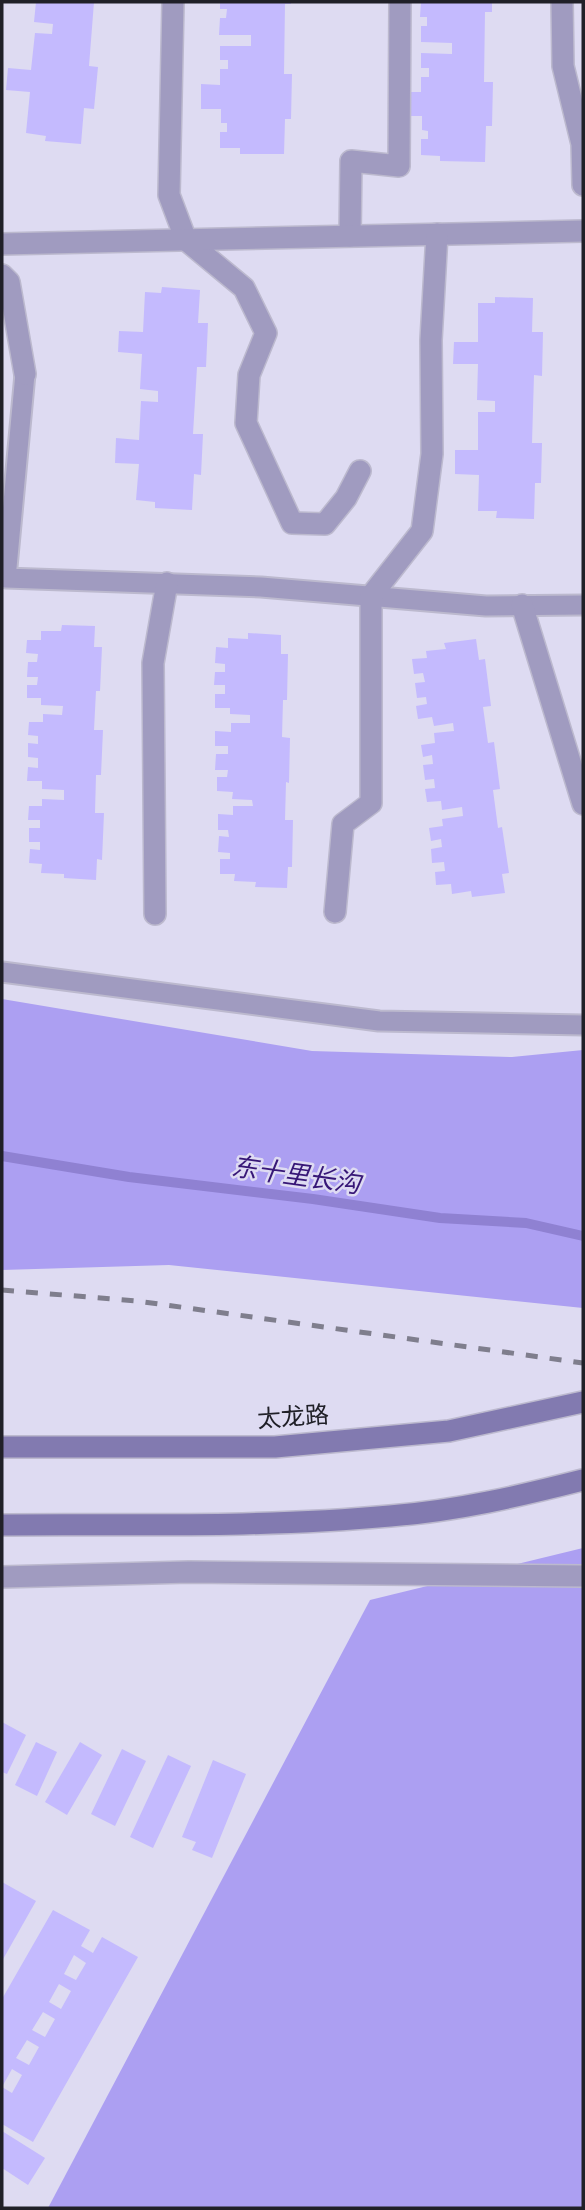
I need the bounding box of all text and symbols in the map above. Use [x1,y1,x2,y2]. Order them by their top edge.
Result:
water label: 东十里长沟 [229,1152,365,1203]
street label: 太龙路 [256,1402,330,1436]

